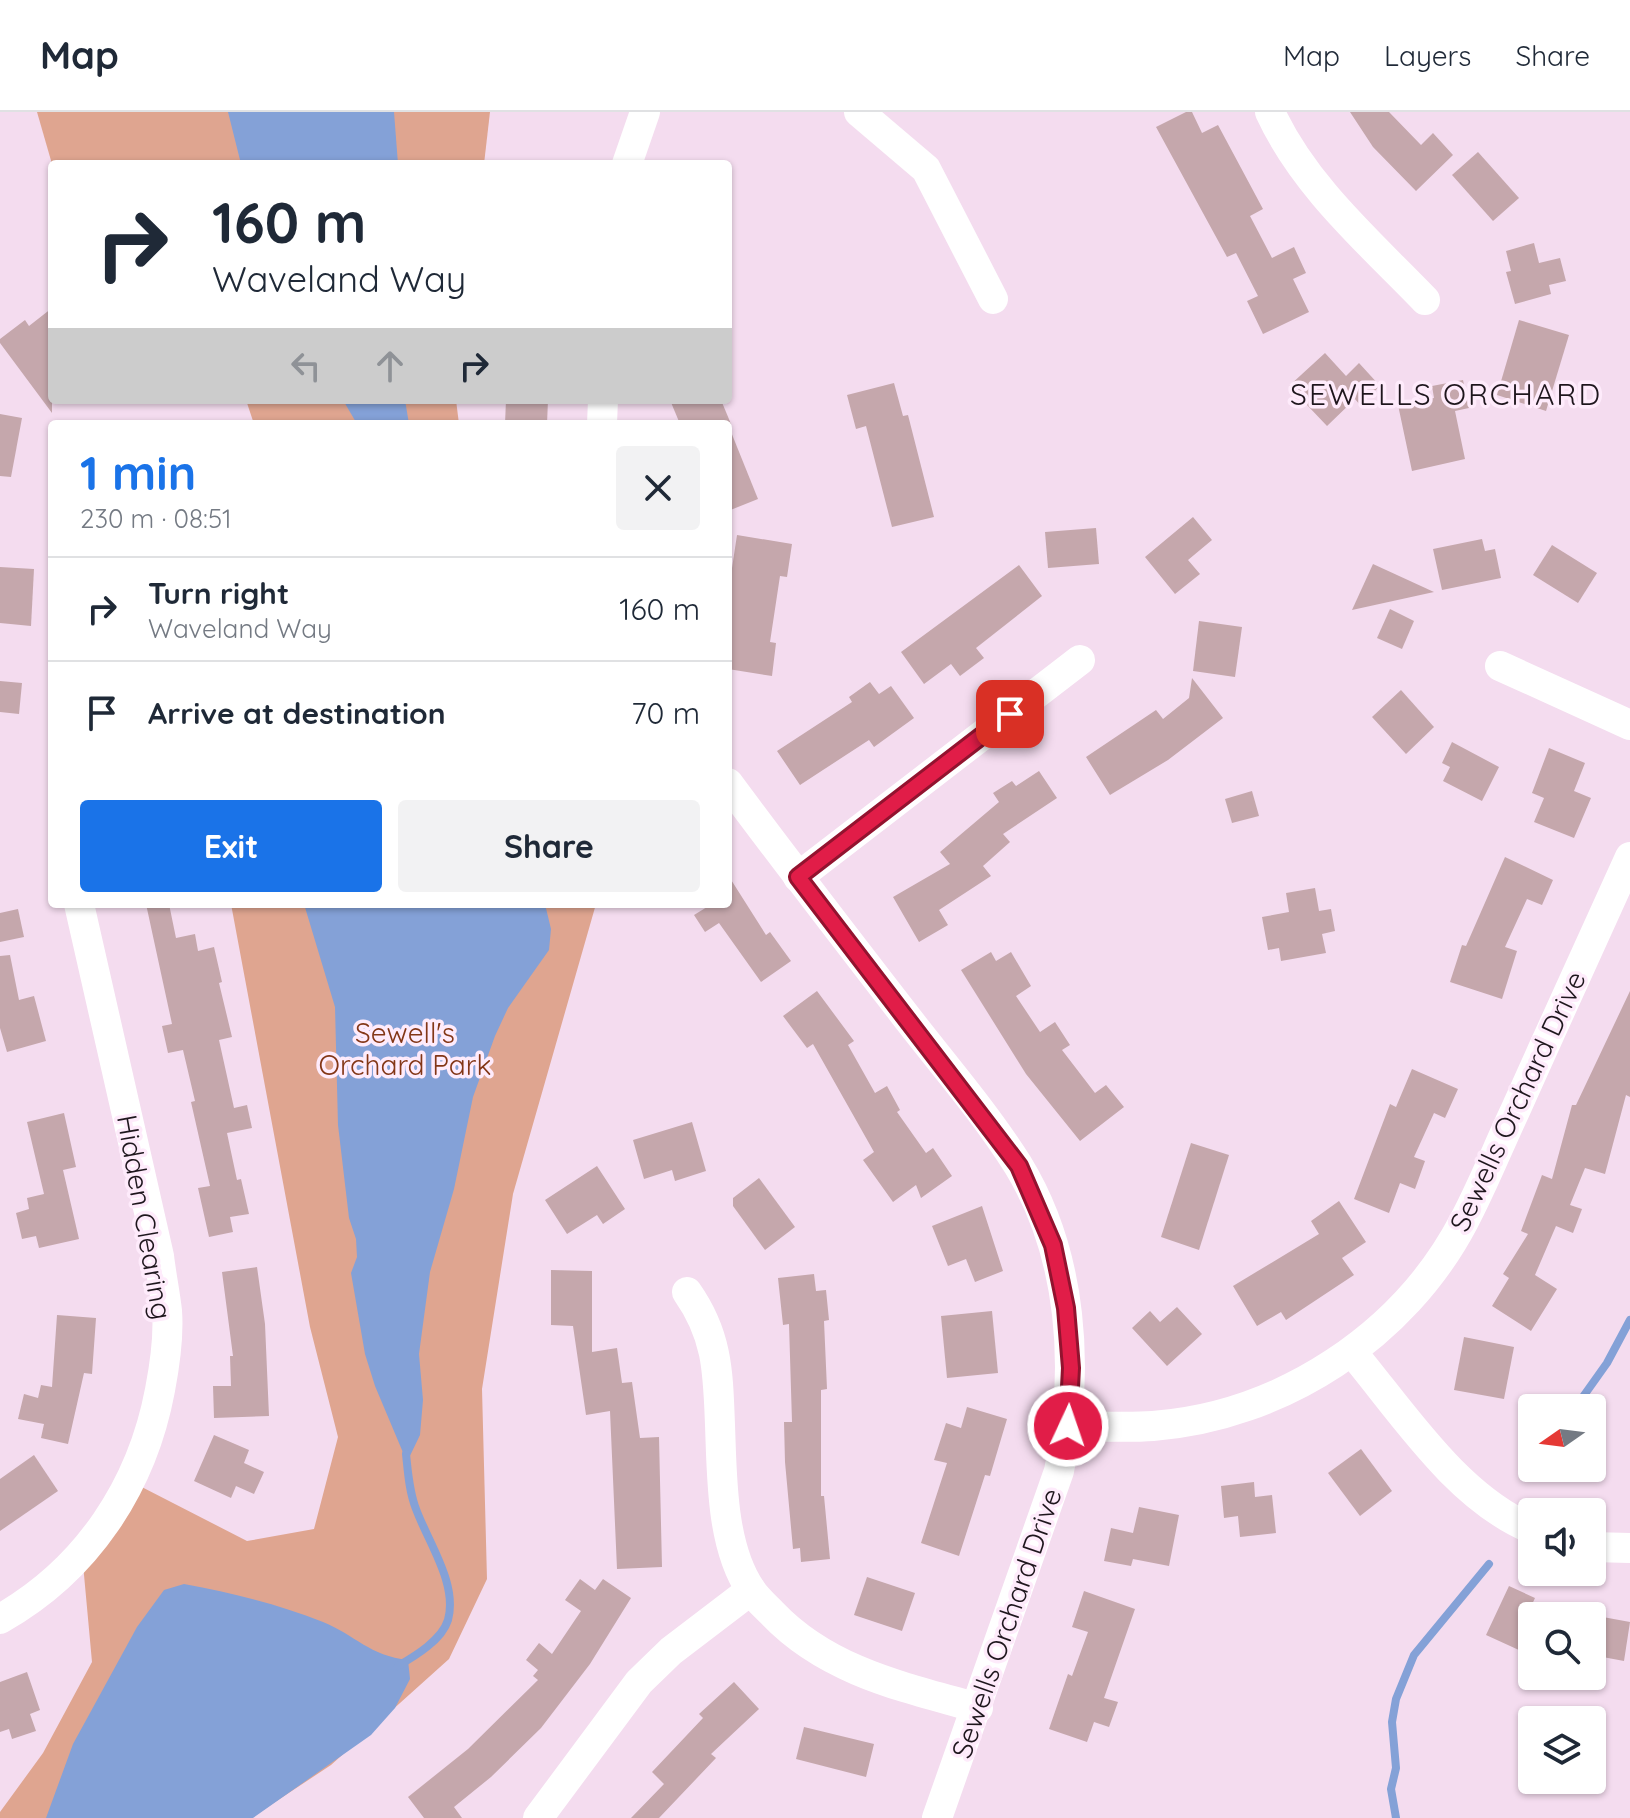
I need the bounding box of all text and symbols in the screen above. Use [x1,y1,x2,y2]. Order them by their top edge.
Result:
text: Map [40,31,119,79]
text: Map [1283,38,1340,73]
text: Layers [1384,38,1471,73]
text: Share [1515,38,1590,73]
text: 160 m [212,187,366,257]
icon: right [80,192,184,296]
text: Waveland Way [212,256,466,301]
icon: left [284,344,328,388]
icon: ahead [368,344,412,388]
icon: right [452,344,496,388]
district label: SEWELLS ORCHARD [1290,375,1602,413]
text: 1 min [80,442,196,502]
button: close [616,446,700,530]
text: 230 m · 08:51 [80,502,232,535]
text: Turn right [148,574,289,612]
icon: right [80,587,124,631]
text: 160 m [619,590,700,628]
text: Waveland Way [148,612,332,645]
pin [976,680,1044,748]
icon: arrive [80,691,124,735]
icon: arrive [988,692,1032,736]
text: Arrive at destination [148,694,446,732]
text: 70 m [631,694,700,732]
button: Exit [80,800,382,892]
button: Share [398,800,700,892]
street label: Sewells Orchard Drive [1441,965,1593,1237]
park label: Sewell's Orchard Park [318,1015,492,1082]
street label: Hidden Clearing [110,1112,180,1322]
position arrow [1026,1384,1110,1468]
north arrow [1518,1394,1606,1482]
map controls [1518,1394,1606,1794]
street label: Sewells Orchard Drive [943,1483,1069,1763]
button: sound [1518,1498,1606,1586]
button: search [1518,1602,1606,1690]
button: layers [1518,1706,1606,1794]

